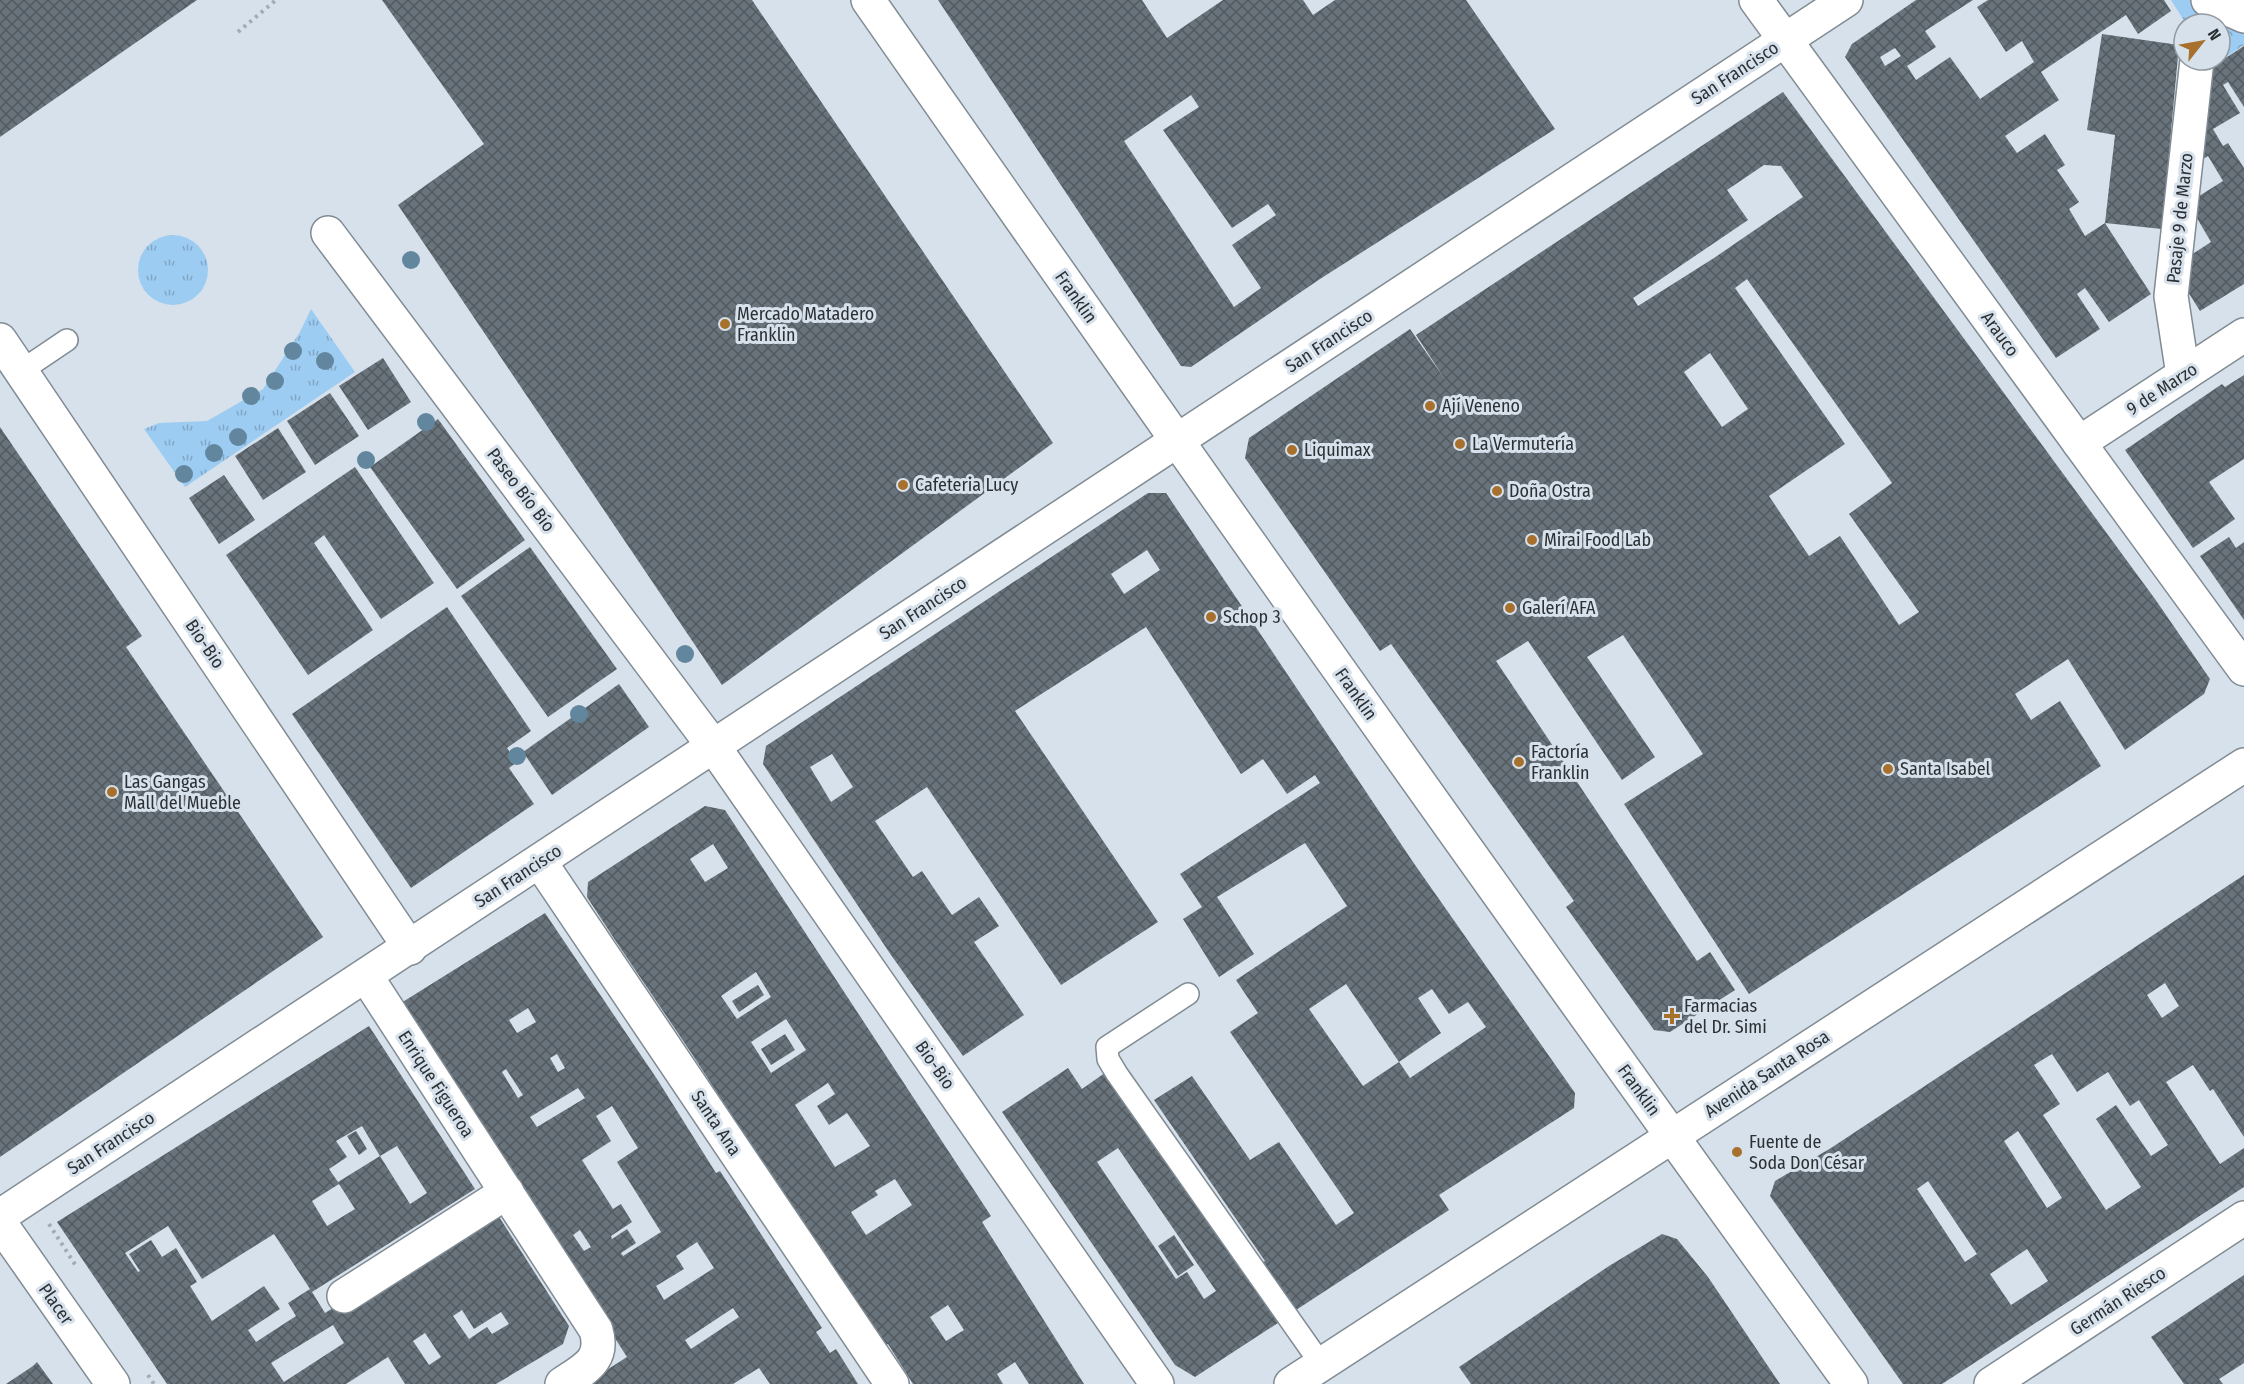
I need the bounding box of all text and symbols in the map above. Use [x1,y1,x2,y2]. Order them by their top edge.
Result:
north arrow [2172,12,2232,72]
text: N [2204,26,2225,44]
street label: San Francisco [1687,37,1783,109]
street label: Pasaje 9 de Marzo [2162,152,2198,284]
street label: Franklin [1050,267,1102,327]
place label: Mercado Matadero Franklin [737,303,874,346]
street label: San Francisco [1281,305,1377,377]
street label: Arauco [1976,307,2024,361]
marker: Mercado Matadero Franklin [718,317,732,331]
street label: 9 de Marzo [2122,358,2202,420]
place label: Ají Veneno [1442,395,1520,417]
marker: Ají Veneno [1423,399,1437,413]
place label: La Vermutería [1472,433,1574,455]
marker: La Vermutería [1453,437,1467,451]
place label: Liquimax [1304,439,1371,461]
marker: Liquimax [1285,443,1299,457]
street label: Paseo Bío Bío [482,444,560,536]
place label: Cafeteria Lucy [915,474,1018,496]
marker: Cafeteria Lucy [896,478,910,492]
place label: Doña Ostra [1509,480,1591,502]
marker: Doña Ostra [1490,484,1504,498]
place label: Mirai Food Lab [1544,529,1651,551]
marker: Mirai Food Lab [1525,533,1539,547]
street label: San Francisco [875,572,971,644]
place label: Galerí AFA [1522,597,1596,619]
marker: Galerí AFA [1503,601,1517,615]
place label: Schop 3 [1223,606,1281,628]
marker: Schop 3 [1204,610,1218,624]
street label: Bio-Bio [181,615,229,673]
street label: Franklin [1330,664,1382,724]
place label: Factoría Franklin [1531,741,1589,784]
marker: Factoría Franklin [1512,755,1526,769]
place label: Santa Isabel [1900,758,1991,780]
marker: Santa Isabel [1881,762,1895,776]
place label: Las Gangas Mall del Mueble [124,771,241,814]
marker: Las Gangas Mall del Mueble [105,785,119,799]
street label: San Francisco [470,840,566,912]
place label: Farmacias del Dr. Simi [1684,995,1767,1038]
marker: Farmacias del Dr. Simi [1665,1009,1679,1023]
street label: Avenida Santa Rosa [1700,1025,1834,1123]
street label: Enrique Figueroa [393,1026,479,1142]
street label: Bio-Bio [910,1036,960,1094]
street label: Franklin [1613,1060,1665,1120]
street label: Santa Ana [686,1086,746,1160]
street label: San Francisco [63,1107,159,1179]
place label: Fuente de Soda Don César [1749,1131,1865,1174]
marker: Fuente de Soda Don César [1730,1145,1744,1159]
street label: Germán Riesco [2066,1262,2170,1340]
street label: Placer [34,1279,78,1329]

